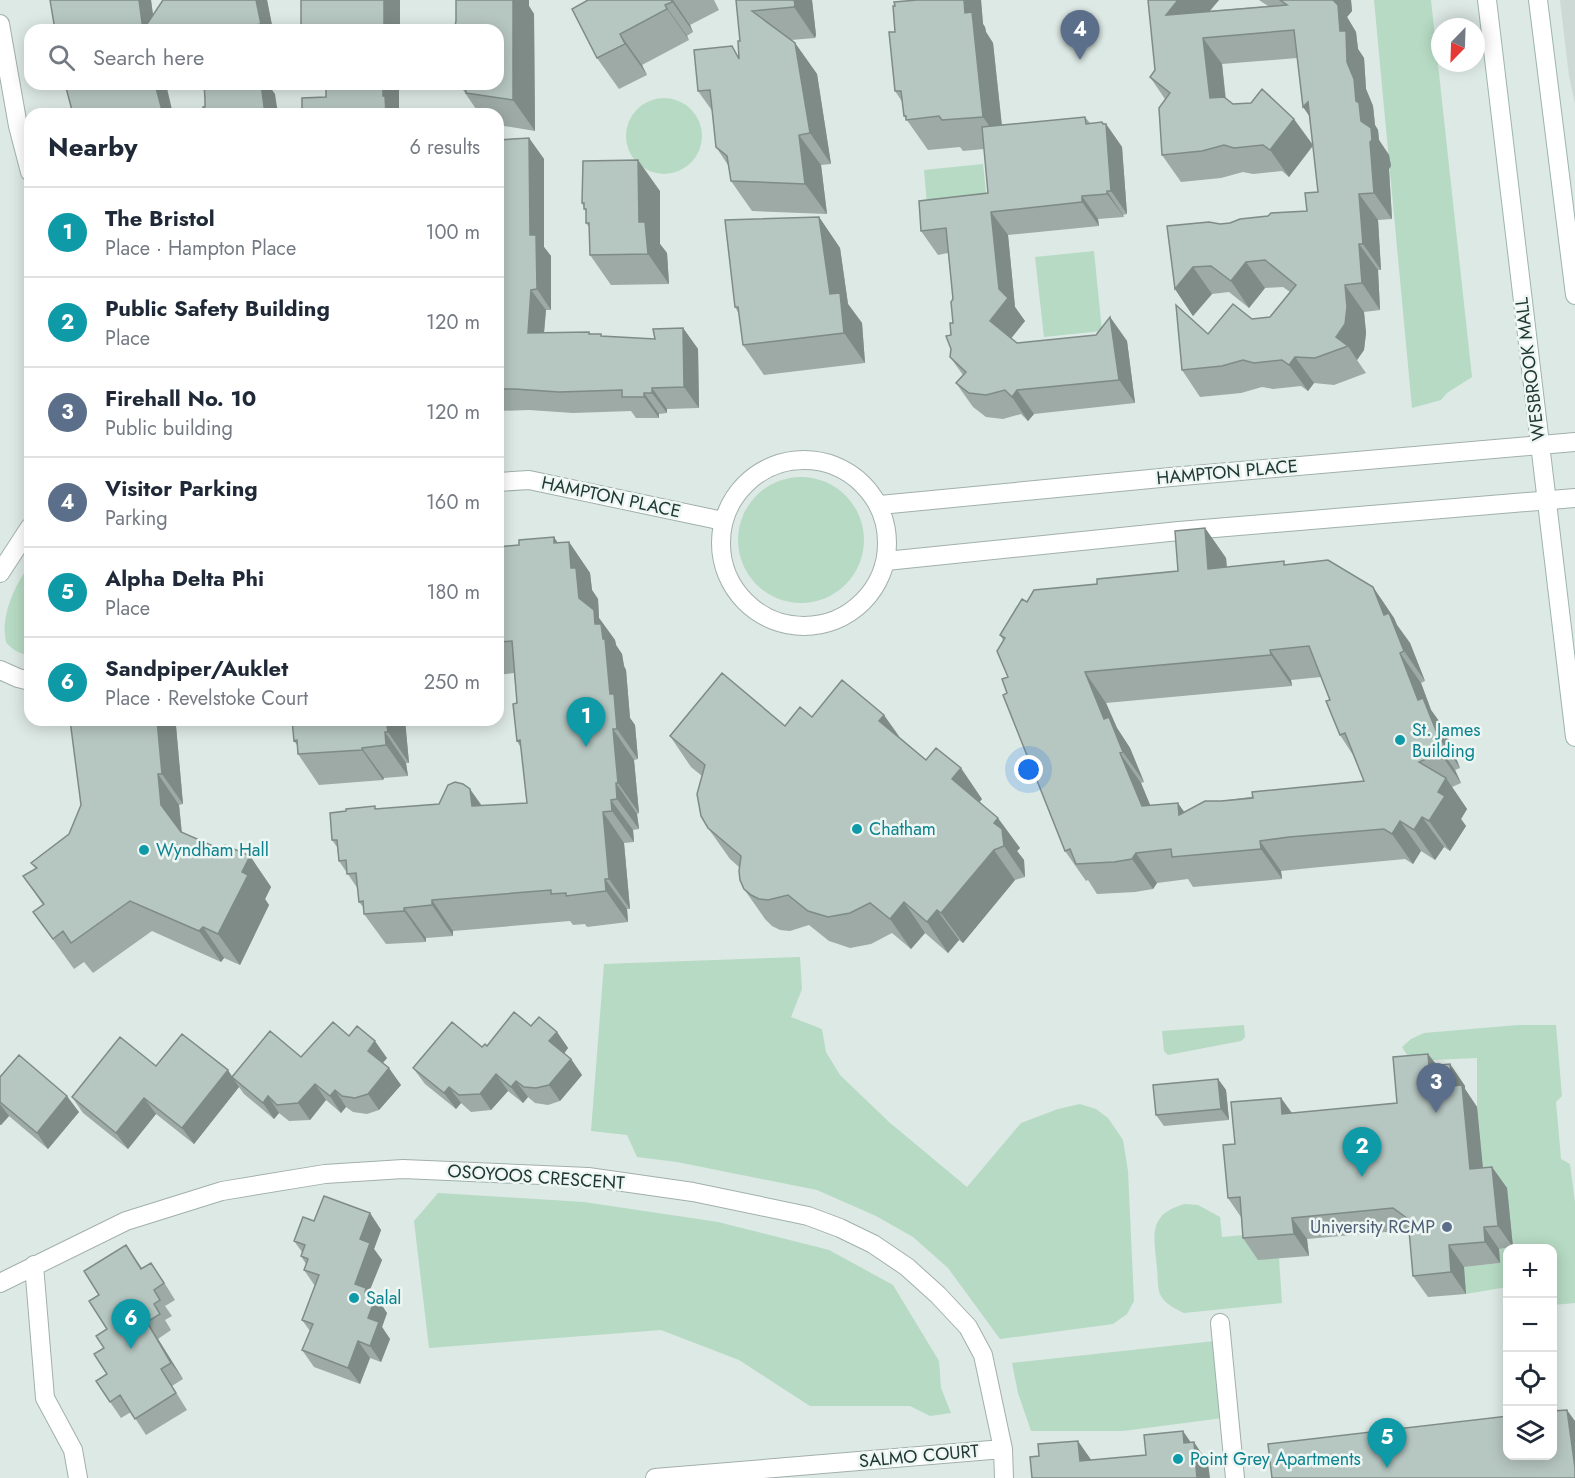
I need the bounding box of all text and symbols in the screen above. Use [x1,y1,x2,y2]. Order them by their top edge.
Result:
pin: 4 [1060,10,1100,60]
north arrow [1431,18,1485,72]
search box [24,24,504,90]
icon: search [45,41,78,74]
text: Search here [93,41,204,73]
text: Nearby [48,128,137,166]
text: 6 results [410,133,480,162]
text: The Bristol [105,202,215,234]
text: 1 [62,218,73,247]
text: 100 m [425,218,480,247]
text: Place · Hampton Place [105,234,296,263]
text: Public Safety Building [105,292,330,324]
street label: WESBROOK MALL [1508,296,1552,442]
text: 2 [61,308,74,337]
text: 120 m [426,308,480,337]
text: Place [105,324,150,353]
text: Firehall No. 10 [105,382,256,414]
text: 3 [61,398,74,427]
text: 120 m [426,398,480,427]
text: Public building [105,414,233,443]
street label: HAMPTON PLACE [1155,453,1299,491]
street label: HAMPTON PLACE [539,470,683,524]
text: Visitor Parking [105,472,258,504]
text: 4 [61,488,74,517]
text: 160 m [426,488,480,517]
text: Parking [105,504,168,533]
text: Alpha Delta Phi [105,562,264,594]
text: 5 [61,578,74,607]
text: 180 m [426,578,480,607]
text: Place [105,594,150,623]
text: Sandpiper/Auklet [105,652,288,684]
text: 6 [61,668,74,697]
text: 250 m [424,668,480,697]
text: Place · Revelstoke Court [105,684,308,713]
pin: 1 [566,698,606,747]
place label: St. James Building [1412,717,1481,764]
marker: St. James Building [1393,733,1407,747]
your location [1014,755,1043,784]
place label: Chatham [869,816,936,842]
marker: Chatham [850,822,864,836]
place label: Wyndham Hall [156,837,269,863]
marker: Wyndham Hall [137,843,151,857]
pin: 3 [1416,1064,1456,1113]
pin: 2 [1342,1128,1382,1177]
street label: OSOYOOS CRESCENT [447,1158,626,1196]
place label: University RCMP [1310,1214,1435,1240]
marker: University RCMP [1440,1220,1454,1234]
map controls [1503,1244,1557,1460]
button: + [1503,1244,1557,1298]
place label: Salal [366,1285,401,1311]
marker: Salal [347,1291,361,1305]
button: − [1503,1298,1557,1352]
pin: 6 [112,1300,150,1349]
button: locate [1503,1352,1557,1406]
button: layers [1503,1406,1557,1460]
pin: 5 [1368,1418,1406,1468]
street label: SALMO COURT [858,1438,981,1474]
place label: Point Grey Apartments [1190,1446,1361,1472]
marker: Point Grey Apartments [1171,1452,1185,1466]

